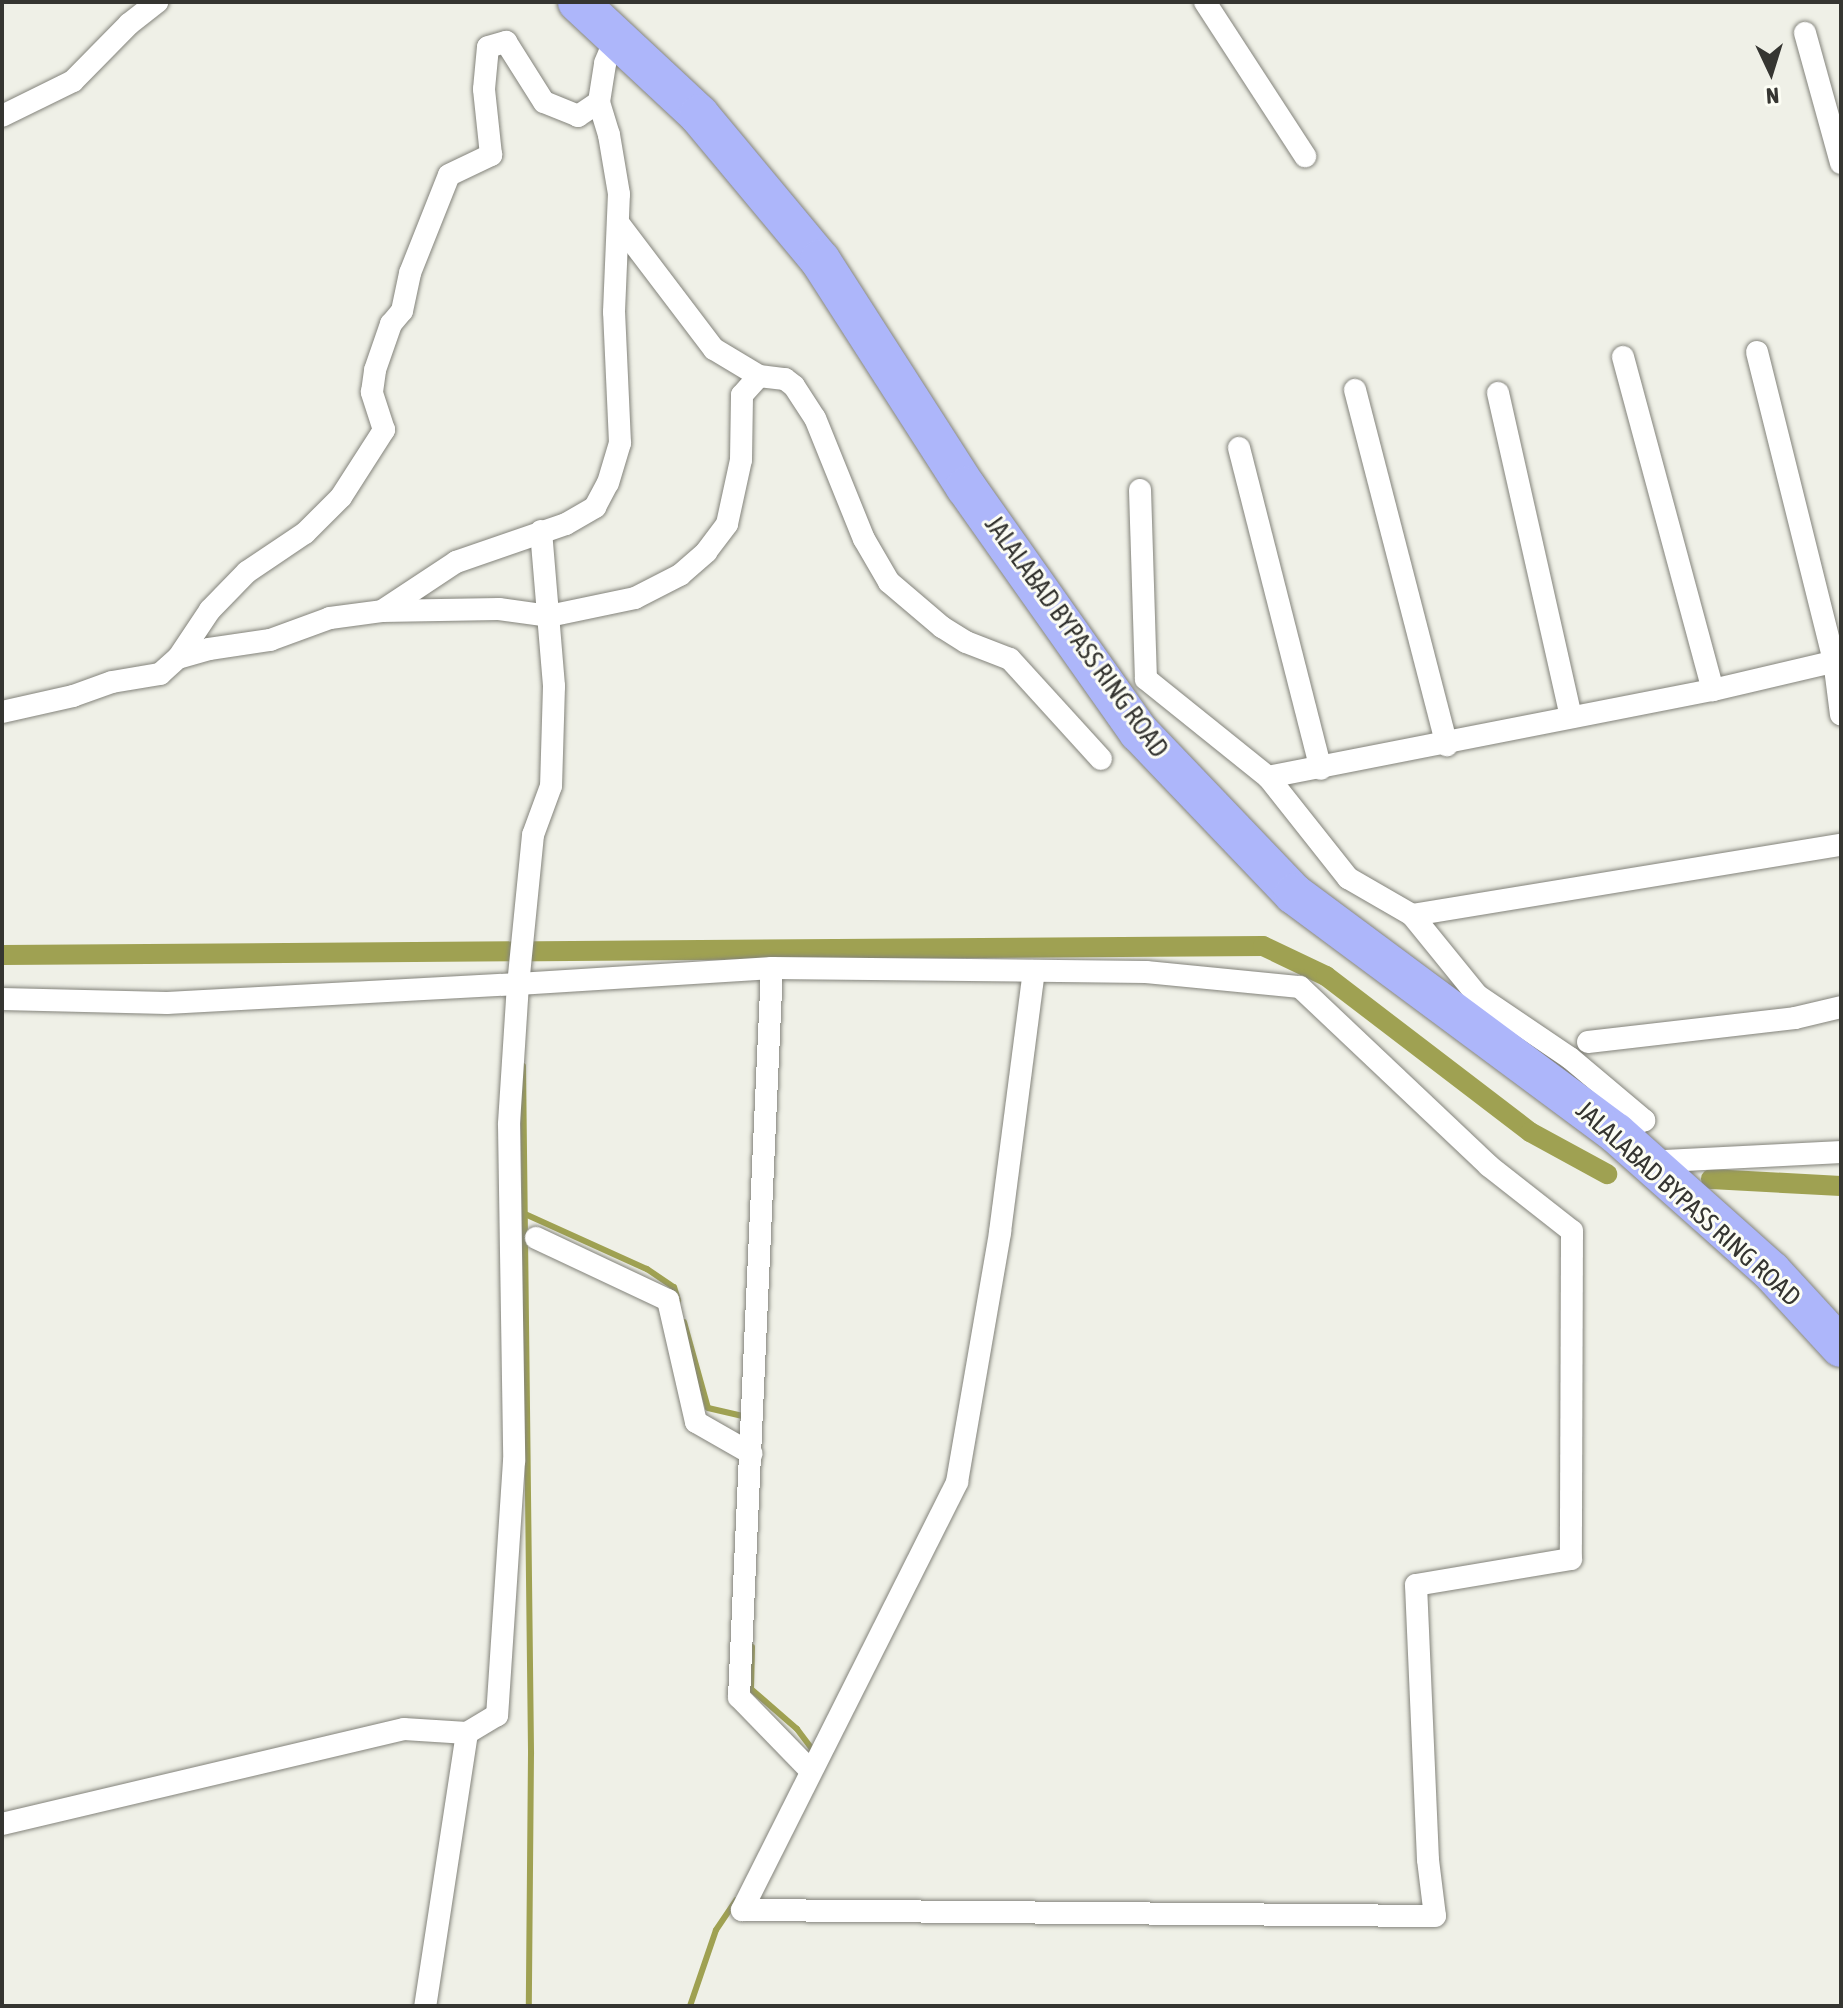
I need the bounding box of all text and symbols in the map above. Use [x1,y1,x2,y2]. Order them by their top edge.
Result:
north arrow [1731,32,1811,112]
text: N [1765,83,1780,109]
street label: JALALABAD BYPASS RING ROAD [978,510,1174,764]
street label: JALALABAD BYPASS RING ROAD [1569,1095,1807,1313]

